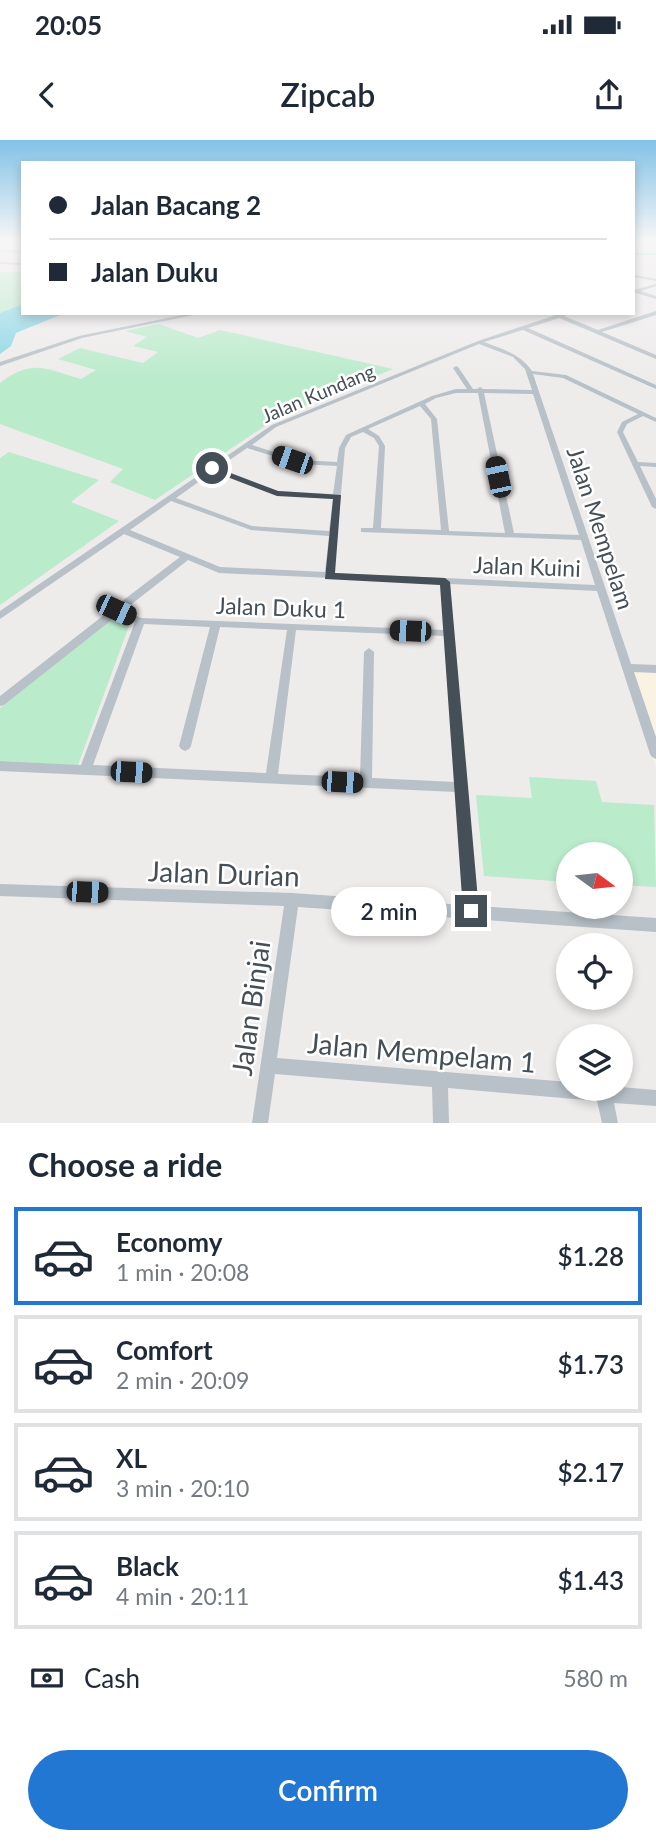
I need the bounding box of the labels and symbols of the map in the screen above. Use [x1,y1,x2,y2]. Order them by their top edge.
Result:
street label: Jalan Kundang [258,359,378,427]
car [269,443,316,477]
street label: Jalan Mempelam [562,443,640,613]
route start [196,452,228,484]
car [484,454,513,500]
street label: Jalan Kuini [473,550,581,582]
street label: Jalan Duku 1 [215,591,347,623]
car [93,592,140,628]
car [389,620,432,642]
car [110,760,153,784]
car [321,770,364,794]
north arrow [556,842,634,919]
street label: Jalan Durian [148,853,300,893]
car [66,881,109,903]
callout: 2 min [331,886,447,936]
route end [455,895,487,927]
street label: Jalan Binjai [224,938,276,1078]
street label: Jalan Mempelam 1 [306,1025,538,1079]

